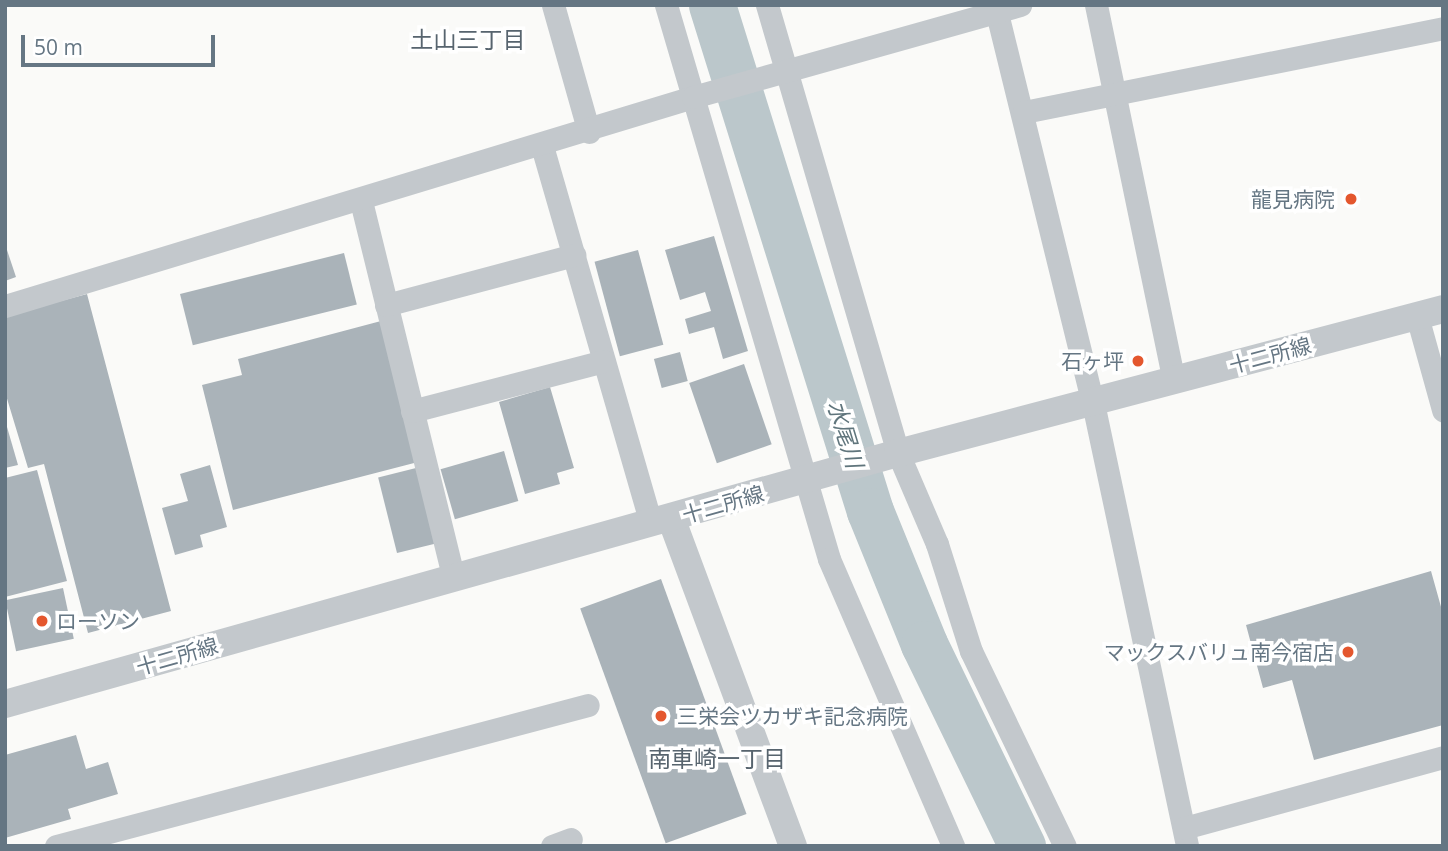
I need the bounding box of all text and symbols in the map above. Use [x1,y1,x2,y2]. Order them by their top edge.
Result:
scale bar [24,21,219,65]
district label: 土山三丁目 [411,25,525,53]
text: 50 m [34,33,83,61]
place label: 龍見病院 [1251,186,1335,212]
marker: 龍見病院 [1341,189,1361,209]
street label: 十二所線 [1226,332,1314,378]
place label: 石ヶ坪 [1061,348,1124,374]
marker: 石ヶ坪 [1130,353,1146,369]
water label: 水尾川 [823,397,869,471]
street label: 十二所線 [679,480,767,528]
place label: ローソン [56,608,140,634]
marker: ローソン [34,613,50,629]
street label: 十二所線 [133,632,221,680]
place label: マックスバリュ南今宿店 [1103,639,1334,665]
marker: マックスバリュ南今宿店 [1340,644,1356,660]
place label: 三栄会ツカザキ記念病院 [677,703,908,729]
marker: 三栄会ツカザキ記念病院 [651,706,671,726]
district label: 南車崎一丁目 [648,744,786,772]

